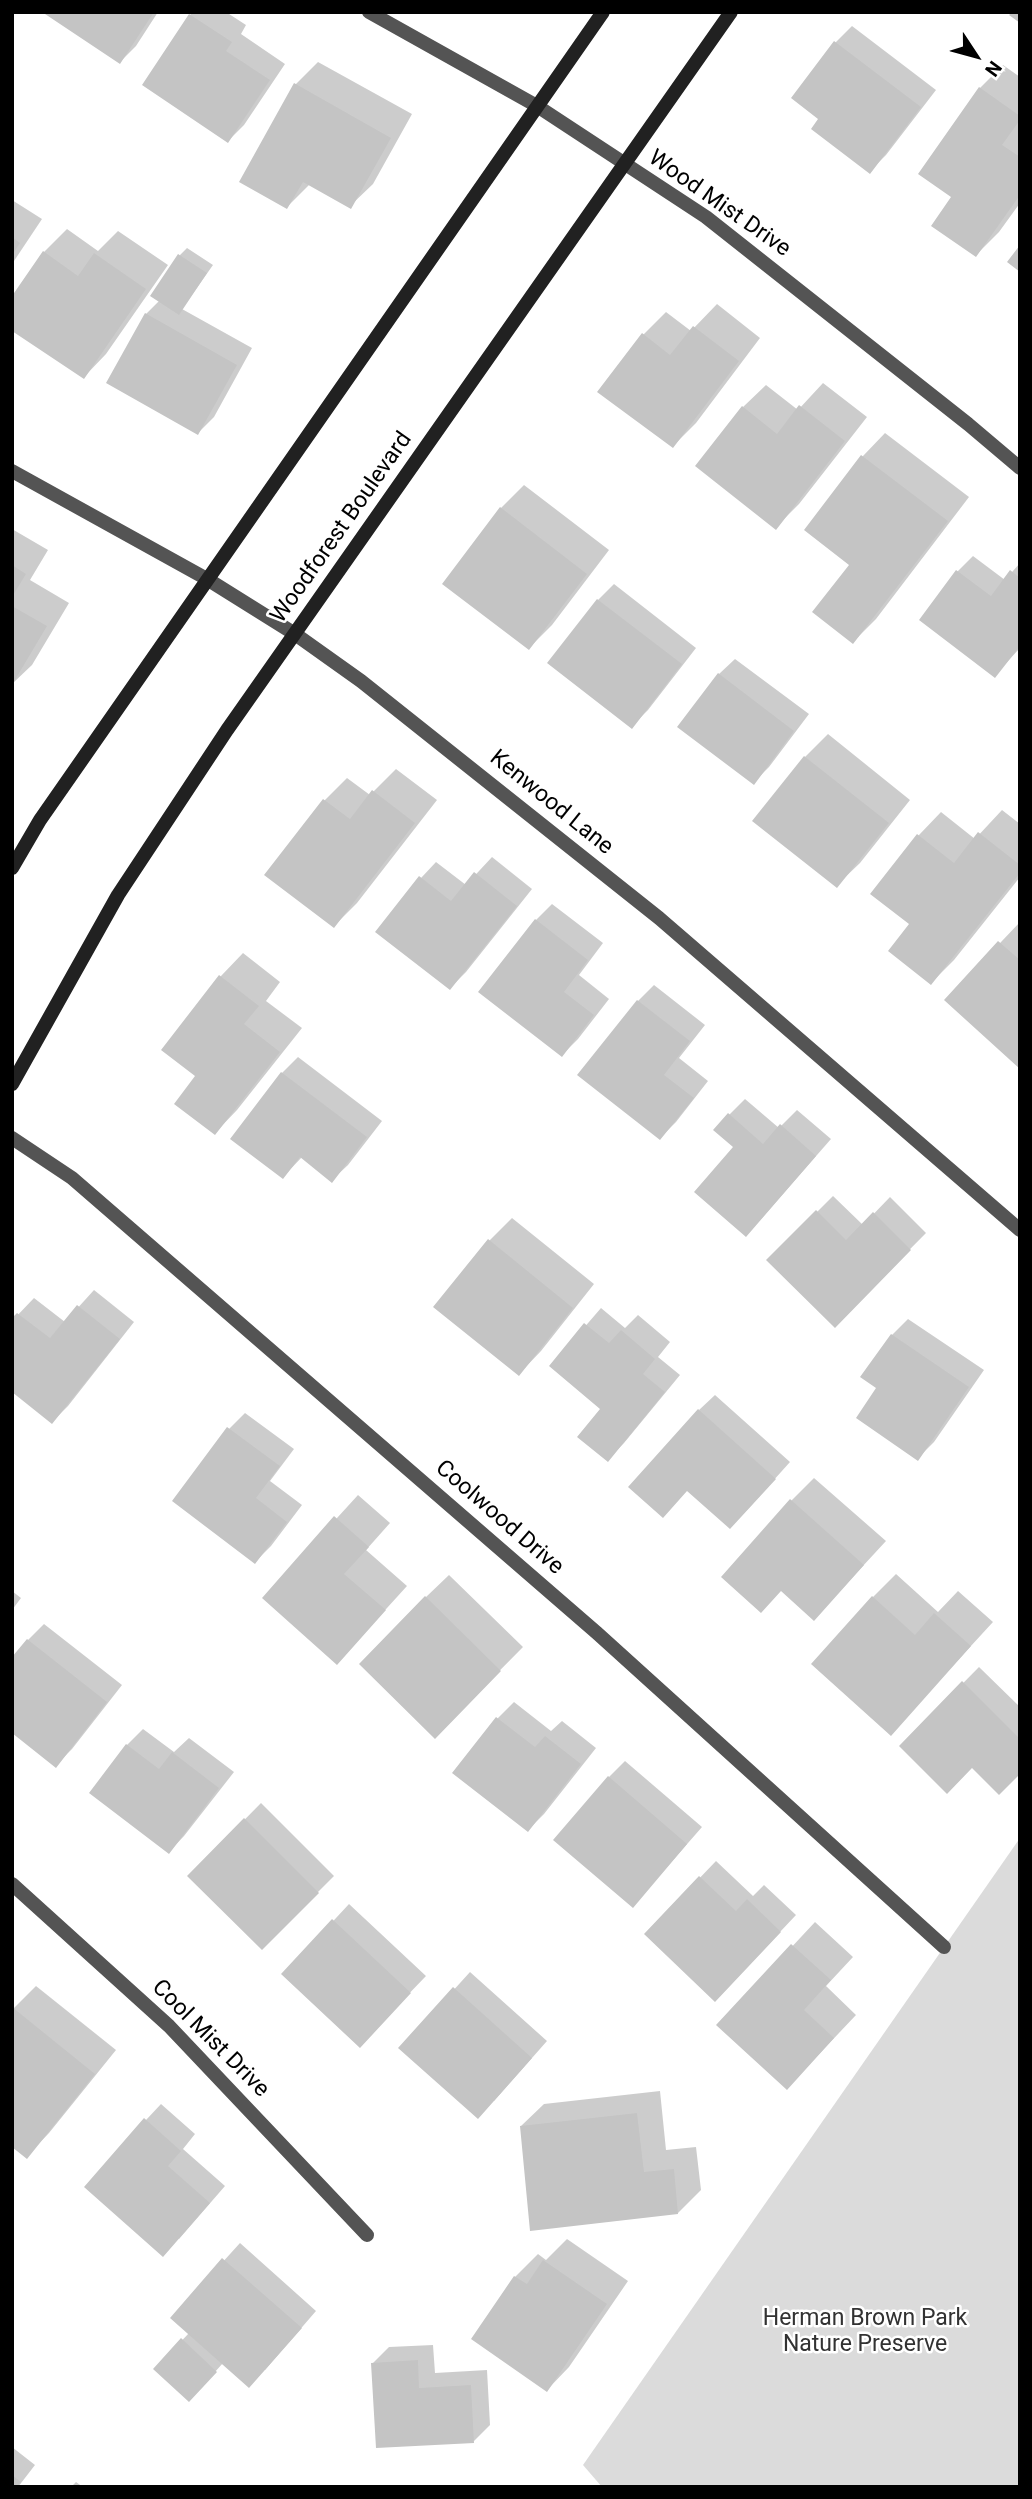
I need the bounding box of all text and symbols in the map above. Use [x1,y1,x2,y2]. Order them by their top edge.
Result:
north arrow [941,21,1011,91]
text: N [980,56,1007,81]
street label: Wood Mist Drive [643,145,795,263]
street label: Woodforest Boulevard [266,427,418,629]
street label: Kenwood Lane [484,745,618,861]
street label: Coolwood Drive [429,1455,569,1581]
street label: Cool Mist Drive [145,1974,275,2104]
park label: Herman Brown Park Nature Preserve [763,2305,967,2359]

